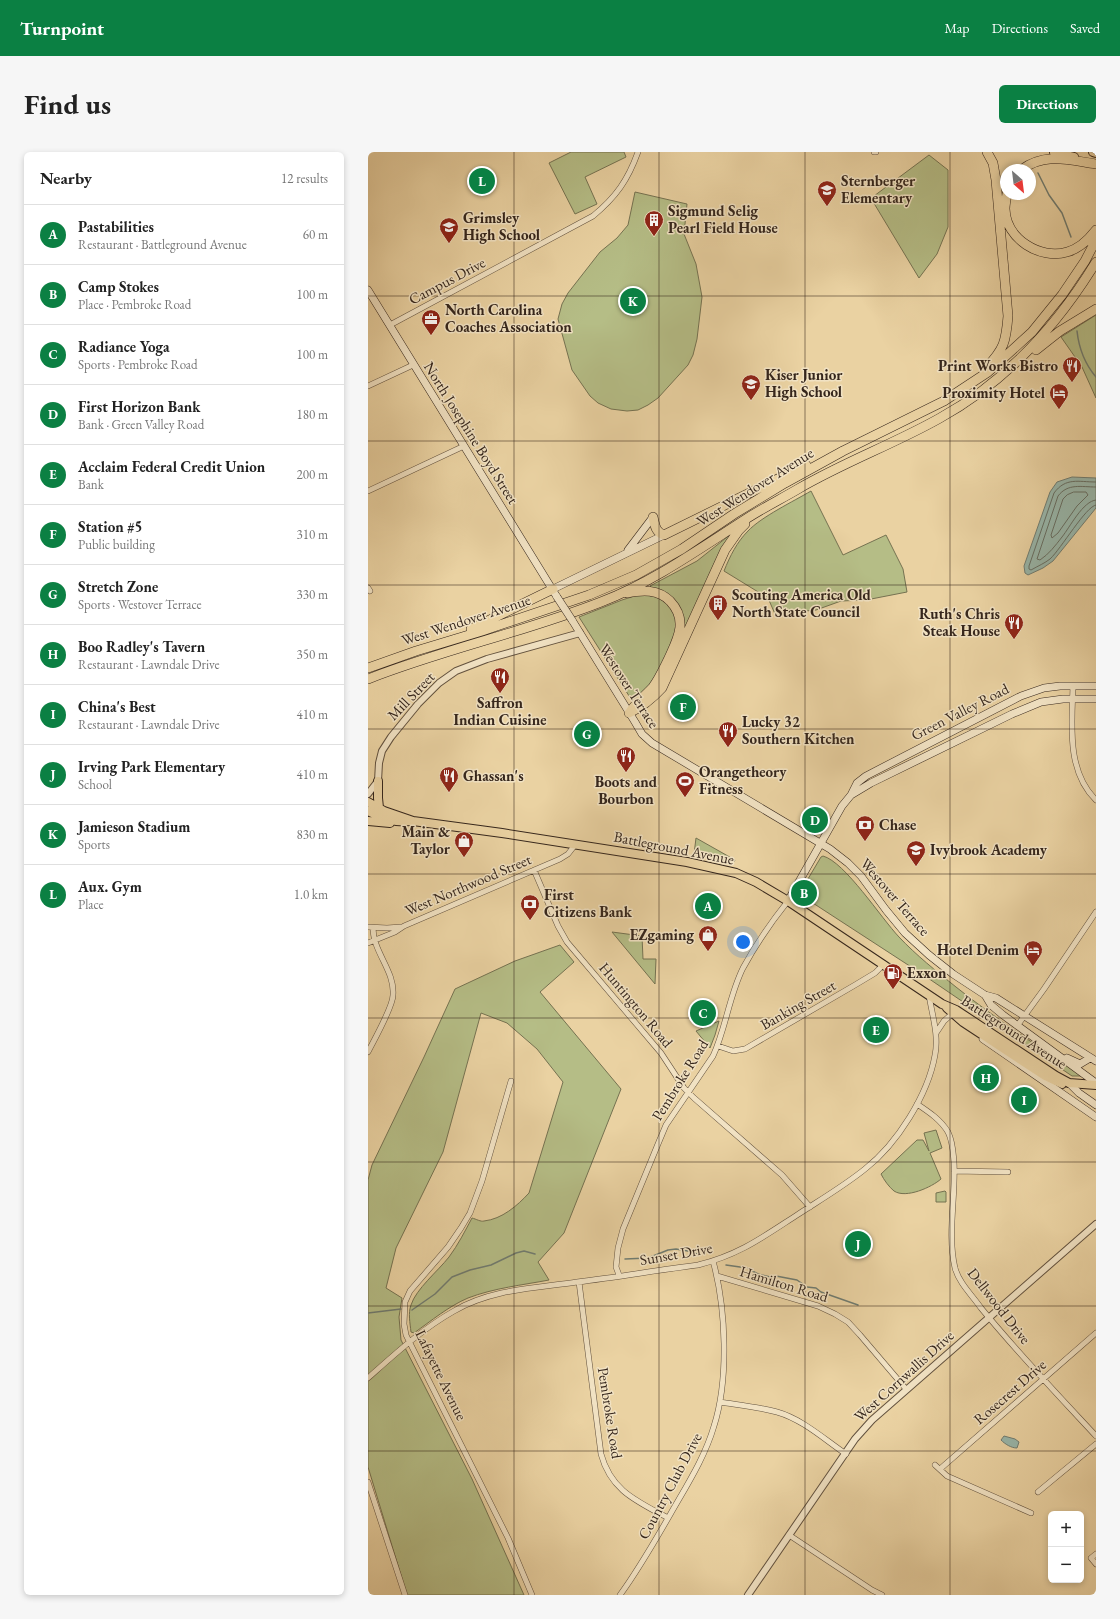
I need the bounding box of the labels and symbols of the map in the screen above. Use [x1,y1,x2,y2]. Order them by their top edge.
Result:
north arrow [1000,164,1036,200]
pin: L [469,166,495,196]
place label: Sternberger Elementary [841,171,916,207]
school or university icon: Sternberger Elementary [816,179,838,207]
place label: Sigmund Selig Pearl Field House [668,201,778,237]
place label: Grimsley High School [463,208,541,244]
building icon: Sigmund Selig Pearl Field House [643,209,665,237]
school or university icon: Grimsley High School [438,216,460,244]
street label: Campus Drive [405,252,488,309]
pin: K [620,286,646,316]
place label: North Carolina Coaches Association [445,300,572,336]
office icon: North Carolina Coaches Association [420,308,442,336]
restaurant icon: Print Works Bistro [1061,355,1083,383]
place label: Print Works Bistro [938,356,1058,375]
street label: North Josephine Boyd Street [420,358,523,508]
place label: Kiser Junior High School [765,365,843,401]
school or university icon: Kiser Junior High School [740,373,762,401]
hotel icon: Proximity Hotel [1048,382,1070,410]
place label: Proximity Hotel [942,383,1046,402]
street label: West Wendover Avenue [693,443,817,530]
place label: Scouting America Old North State Council [732,585,871,621]
street label: West Wendover Avenue [399,590,533,649]
building icon: Scouting America Old North State Council [707,593,729,621]
place label: Ruth's Chris Steak House [919,604,1000,640]
restaurant icon: Ruth's Chris Steak House [1003,612,1025,640]
street label: Westover Terrace [595,640,664,732]
restaurant icon: Saffron Indian Cuisine [489,666,511,694]
street label: Mill Street [383,667,439,724]
street label: Green Valley Road [908,679,1012,744]
pin: F [670,692,696,722]
place label: Saffron Indian Cuisine [454,693,547,729]
place label: Lucky 32 Southern Kitchen [742,712,855,748]
pin: G [574,719,600,749]
restaurant icon: Lucky 32 Southern Kitchen [717,720,739,748]
restaurant icon: Boots and Bourbon [615,745,637,773]
place label: Orangetheory Fitness [699,762,787,798]
restaurant icon: Ghassan's [438,765,460,793]
place label: Ghassan's [463,766,524,785]
sports icon: Orangetheory Fitness [674,770,696,798]
place label: Boots and Bourbon [595,772,658,808]
pin: D [802,805,828,835]
bank icon: Chase [854,814,876,842]
place label: Chase [879,815,916,834]
place label: Main & Taylor [402,822,451,858]
street label: Battleground Avenue [612,827,736,869]
shop icon: Main & Taylor [453,830,475,858]
school or university icon: Ivybrook Academy [905,839,927,867]
place label: Ivybrook Academy [930,840,1048,859]
street label: West Northwood Street [402,849,534,920]
street label: Westover Terrace [856,854,934,940]
pin: B [791,878,817,908]
place label: First Citizens Bank [544,885,633,921]
pin: A [695,891,721,921]
bank icon: First Citizens Bank [519,893,541,921]
shop icon: EZgaming [697,924,719,952]
place label: EZgaming [630,925,694,944]
your location [733,932,753,952]
hotel icon: Hotel Denim [1022,939,1044,967]
place label: Hotel Denim [937,940,1019,959]
street label: Huntington Road [595,958,678,1051]
fuel station icon: Exxon [882,962,904,990]
place label: Exxon [907,963,947,982]
street label: Banking Street [757,975,839,1034]
street label: Battleground Avenue [958,990,1071,1073]
pin: C [690,998,716,1028]
pin: E [863,1015,889,1045]
street label: Pembroke Road [647,1035,712,1124]
pin: H [973,1063,999,1093]
pin: I [1011,1085,1037,1115]
pin: J [845,1229,871,1259]
street label: Sunset Drive [638,1238,714,1269]
street label: Hamilton Road [738,1261,831,1306]
street label: Dellwood Drive [964,1264,1035,1348]
street label: Lafayette Avenue [411,1326,472,1423]
street label: West Cornwallis Drive [850,1326,958,1426]
street label: Rosecrest Drive [969,1355,1050,1428]
street label: Pembroke Road [594,1366,627,1460]
street label: Country Club Drive [633,1429,706,1542]

